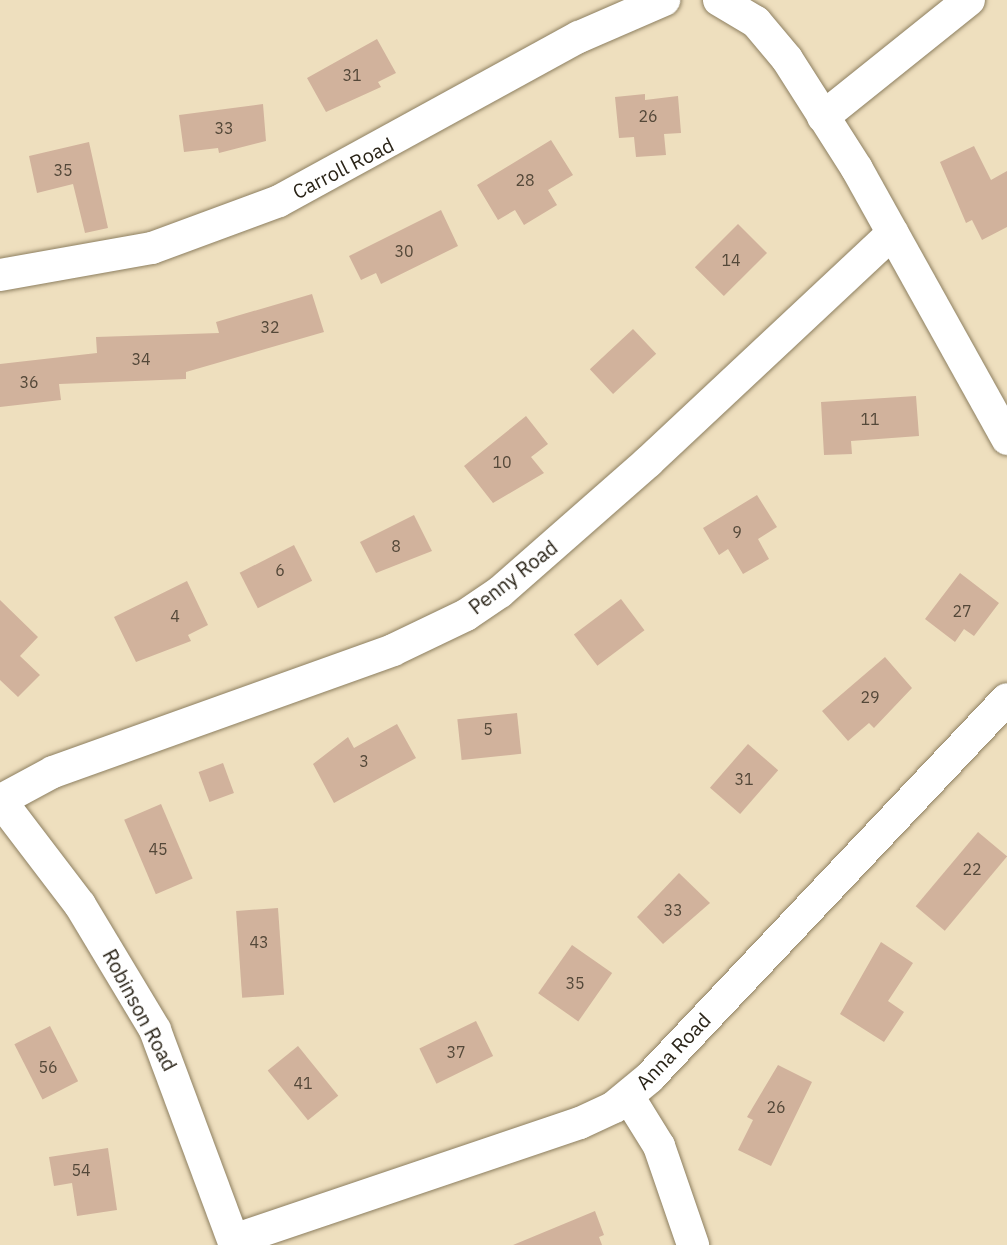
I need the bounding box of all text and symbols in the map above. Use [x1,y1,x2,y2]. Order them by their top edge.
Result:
house number: 31 [342,65,362,85]
house number: 26 [638,106,658,126]
house number: 33 [214,118,234,138]
street label: Carroll Road [288,132,398,204]
house number: 35 [53,160,73,180]
house number: 28 [515,170,535,190]
house number: 30 [394,241,414,261]
house number: 14 [721,250,741,270]
house number: 32 [260,317,280,337]
house number: 34 [131,349,151,369]
house number: 36 [19,372,39,392]
house number: 11 [860,409,880,429]
house number: 10 [492,452,512,472]
house number: 9 [732,522,742,542]
street label: Penny Road [464,535,562,619]
house number: 8 [391,536,401,556]
house number: 6 [275,560,285,580]
house number: 27 [952,601,972,621]
house number: 4 [170,606,180,626]
house number: 29 [860,687,880,707]
house number: 5 [483,719,493,739]
house number: 3 [359,751,369,771]
house number: 31 [734,769,754,789]
house number: 45 [148,839,168,859]
house number: 22 [962,859,982,879]
house number: 33 [663,900,683,920]
house number: 43 [249,932,269,952]
street label: Robinson Road [98,945,182,1075]
house number: 35 [565,973,585,993]
street label: Anna Road [631,1008,715,1094]
house number: 37 [446,1042,466,1062]
house number: 56 [38,1057,58,1077]
house number: 41 [293,1073,313,1093]
house number: 26 [766,1097,786,1117]
house number: 54 [71,1160,91,1180]

